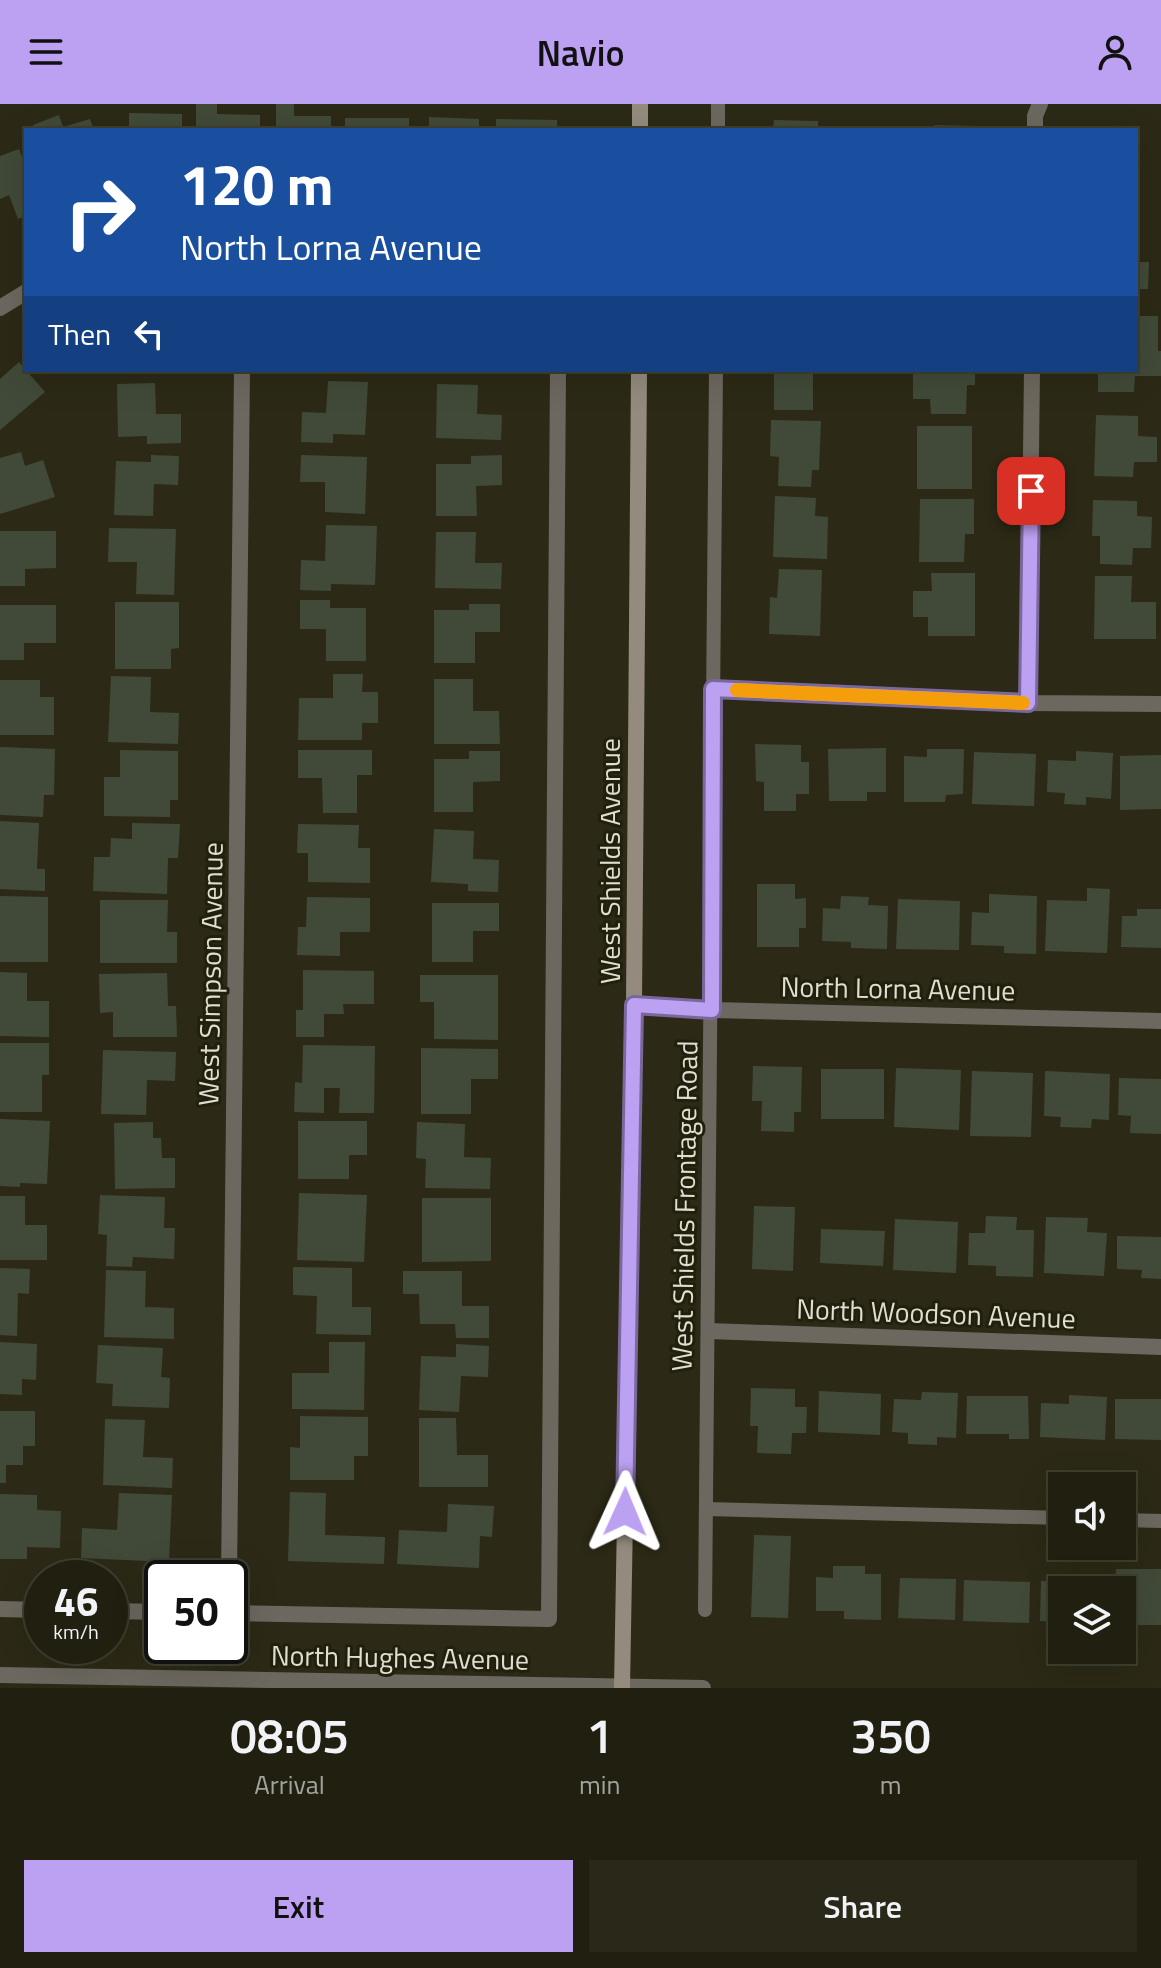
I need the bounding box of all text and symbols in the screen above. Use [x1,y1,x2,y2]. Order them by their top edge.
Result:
text: Navio [536,25,625,80]
icon: menu [24,30,68,74]
icon: person [1093,30,1137,74]
text: 120 m [180,142,333,227]
icon: right [48,160,152,264]
text: North Lorna Avenue [180,219,482,274]
text: Then [48,311,111,357]
icon: left [127,312,171,356]
pin [997,457,1065,525]
icon: arrive [1009,469,1053,513]
street label: West Shields Avenue [588,738,631,984]
street label: West Simpson Avenue [186,842,234,1106]
street label: North Lorna Avenue [780,964,1016,1012]
street label: West Shields Frontage Road [660,1040,708,1372]
street label: North Woodson Avenue [796,1287,1076,1339]
position arrow [583,1470,667,1554]
map controls [1048,1472,1136,1664]
button: sound [1048,1472,1136,1560]
speed limit sign: 50 [144,1560,248,1664]
text: 46 [54,1571,98,1632]
button: layers [1048,1576,1136,1664]
text: km/h [53,1616,99,1647]
street label: North Hughes Avenue [270,1633,530,1681]
text: 08:05 [230,1699,349,1772]
text: 1 [586,1699,613,1772]
text: 350 [850,1699,931,1772]
text: Arrival [254,1765,325,1804]
text: min [579,1765,620,1804]
text: m [880,1765,902,1804]
button: Exit [24,1860,573,1952]
button: Share [589,1860,1137,1952]

